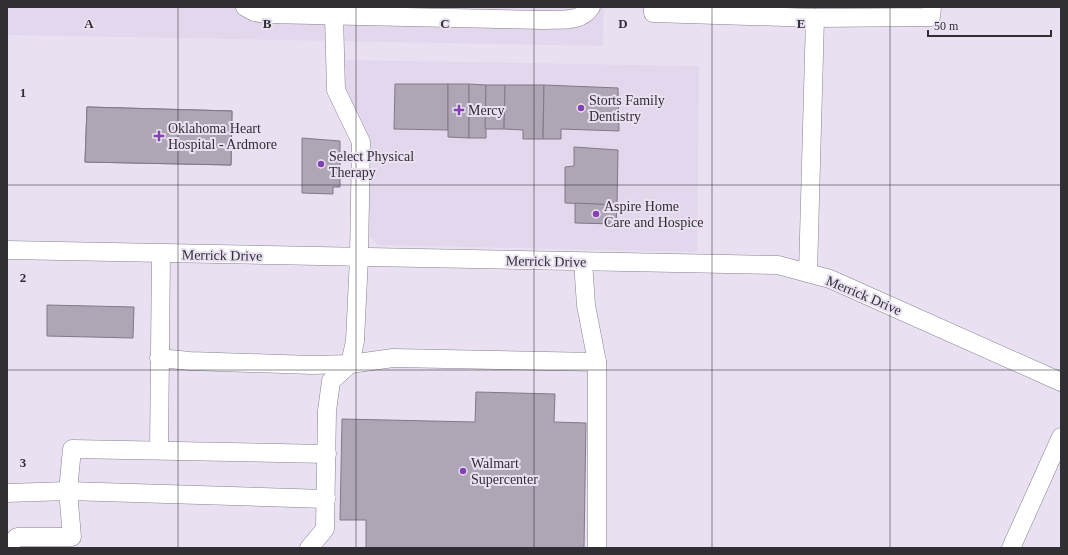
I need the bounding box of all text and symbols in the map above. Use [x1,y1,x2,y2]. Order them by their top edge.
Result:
scale bar [928,12,1051,38]
text: A [84,16,94,31]
text: B [263,16,272,31]
text: C [440,16,450,31]
text: D [618,16,628,31]
text: E [797,16,805,31]
text: 50 m [934,19,959,33]
text: 1 [20,85,26,100]
place label: Storts Family Dentistry [589,93,665,124]
place label: Mercy [468,103,505,118]
marker: Storts Family Dentistry [576,103,586,113]
marker: Mercy [453,104,465,116]
place label: Oklahoma Heart Hospital - Ardmore [168,121,277,152]
marker: Oklahoma Heart Hospital - Ardmore [153,130,165,142]
place label: Select Physical Therapy [329,149,414,180]
marker: Select Physical Therapy [316,159,326,169]
place label: Aspire Home Care and Hospice [604,199,704,230]
marker: Aspire Home Care and Hospice [591,209,601,219]
street label: Merrick Drive [182,247,262,264]
street label: Merrick Drive [506,253,586,270]
text: 2 [20,270,26,285]
street label: Merrick Drive [824,273,904,318]
text: 3 [20,455,27,470]
place label: Walmart Supercenter [471,456,538,487]
marker: Walmart Supercenter [458,466,468,476]

